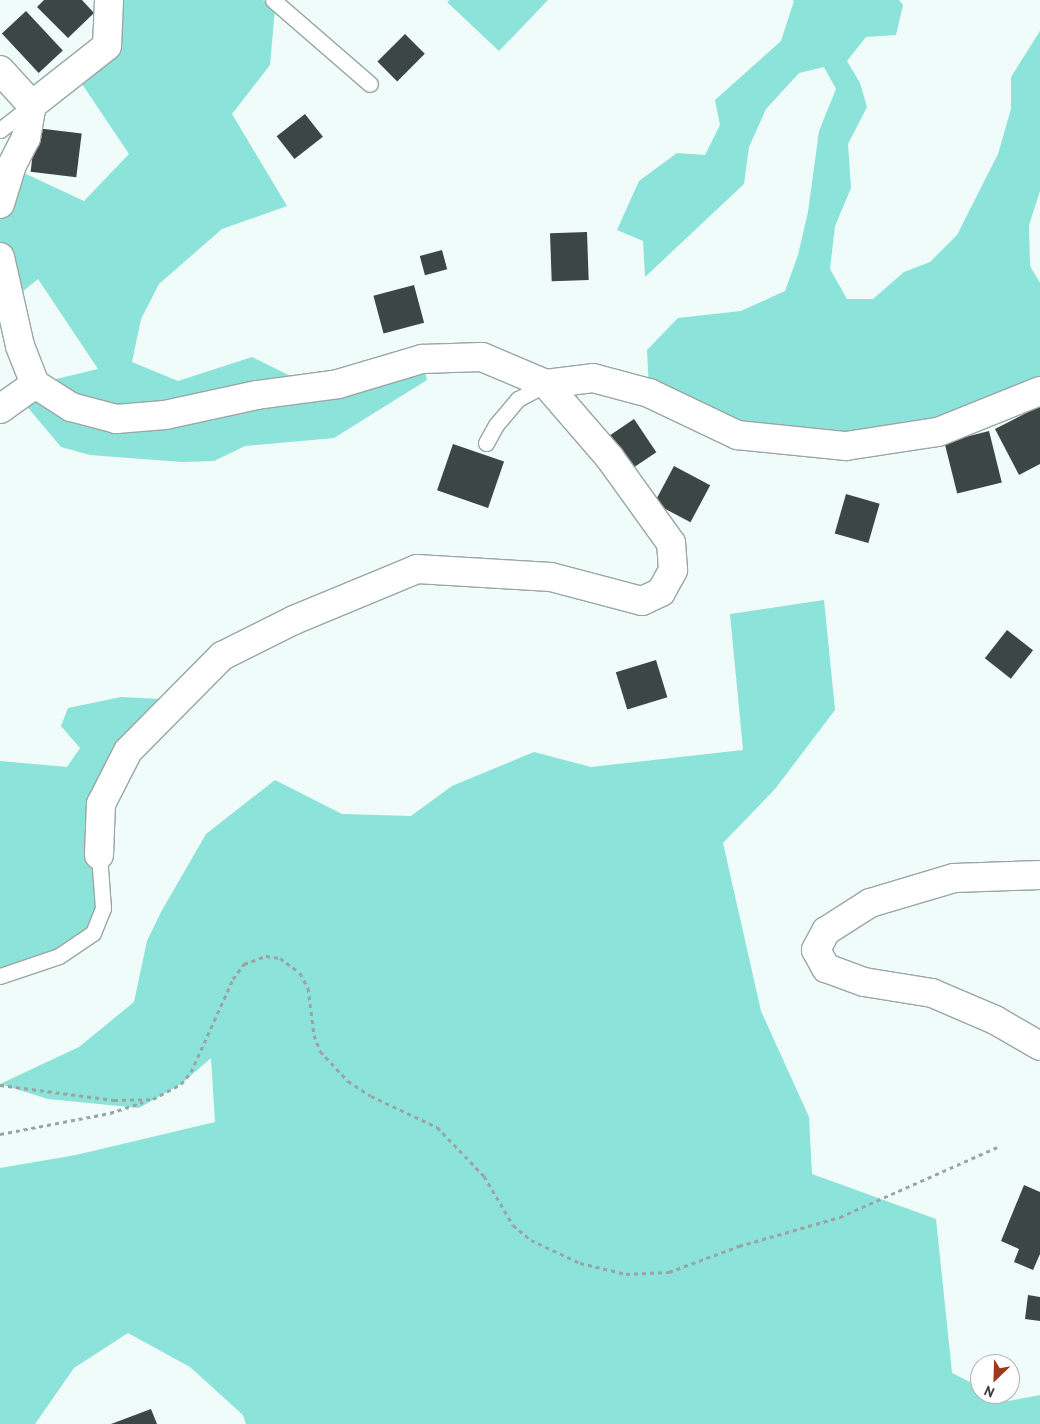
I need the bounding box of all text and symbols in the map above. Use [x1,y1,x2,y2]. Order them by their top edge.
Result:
north arrow [970,1354,1020,1404]
text: N [981,1382,997,1402]

